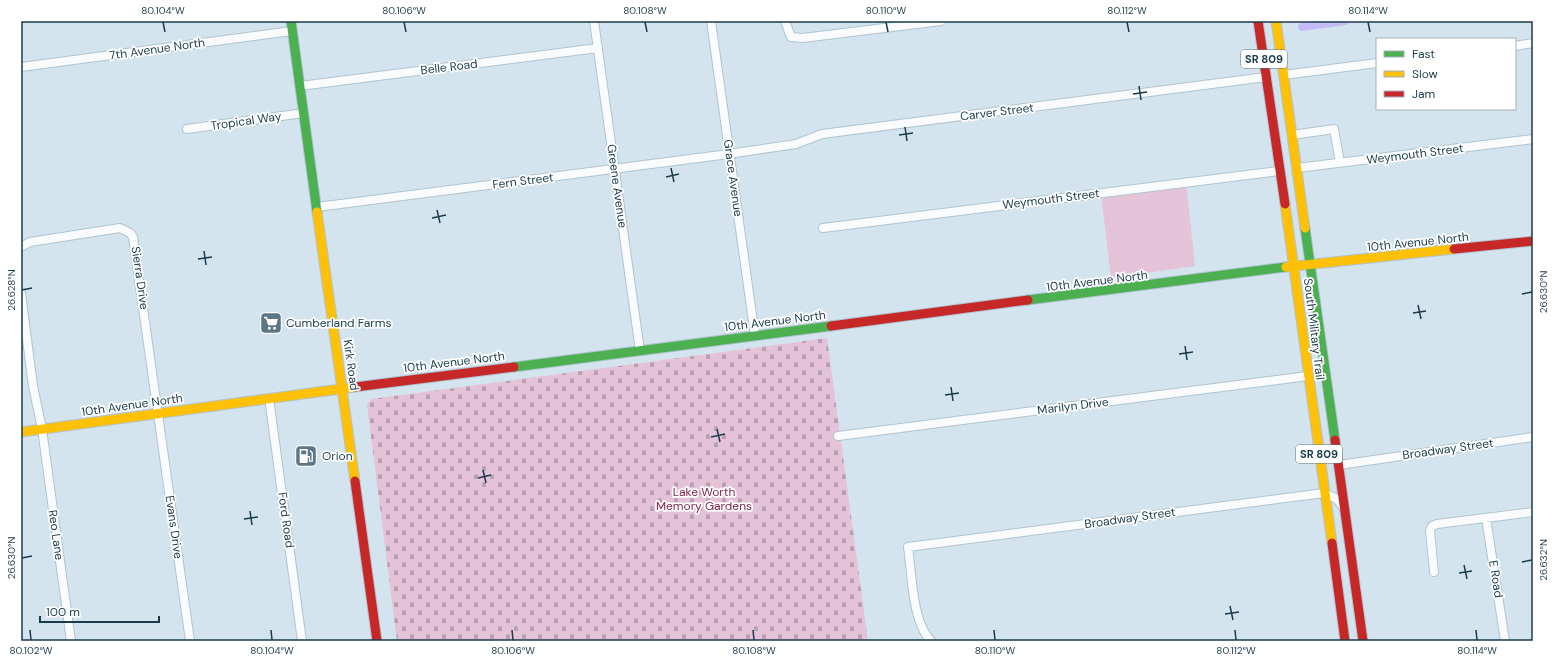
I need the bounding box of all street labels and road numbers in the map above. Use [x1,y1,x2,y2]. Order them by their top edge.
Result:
street label: 7th Avenue North [108,34,206,64]
road number: SR 809 [1241,50,1287,68]
street label: Belle Road [420,56,478,78]
street label: Carver Street [959,100,1035,124]
street label: Tropical Way [210,108,283,134]
street label: Grace Avenue [720,138,746,218]
street label: Weymouth Street [1366,140,1465,168]
street label: Greene Avenue [603,143,631,229]
street label: Fern Street [491,169,555,193]
street label: Weymouth Street [1002,185,1101,213]
street label: 10th Avenue North [1366,229,1470,255]
street label: Sierra Drive [128,245,152,311]
street label: 10th Avenue North [1045,267,1149,295]
street label: South Military Trail [1300,277,1328,381]
street label: 10th Avenue North [723,307,827,335]
street label: Kirk Road [339,338,363,392]
street label: 10th Avenue North [402,348,506,376]
street label: 10th Avenue North [80,390,184,420]
street label: Marilyn Drive [1036,394,1110,418]
street label: Broadway Street [1401,435,1495,463]
road number: SR 809 [1296,445,1342,463]
street label: Ford Road [274,491,298,549]
street label: Evans Drive [162,494,186,560]
street label: Broadway Street [1083,504,1177,532]
street label: Reo Lane [45,509,67,561]
street label: E Road [1485,559,1507,599]

